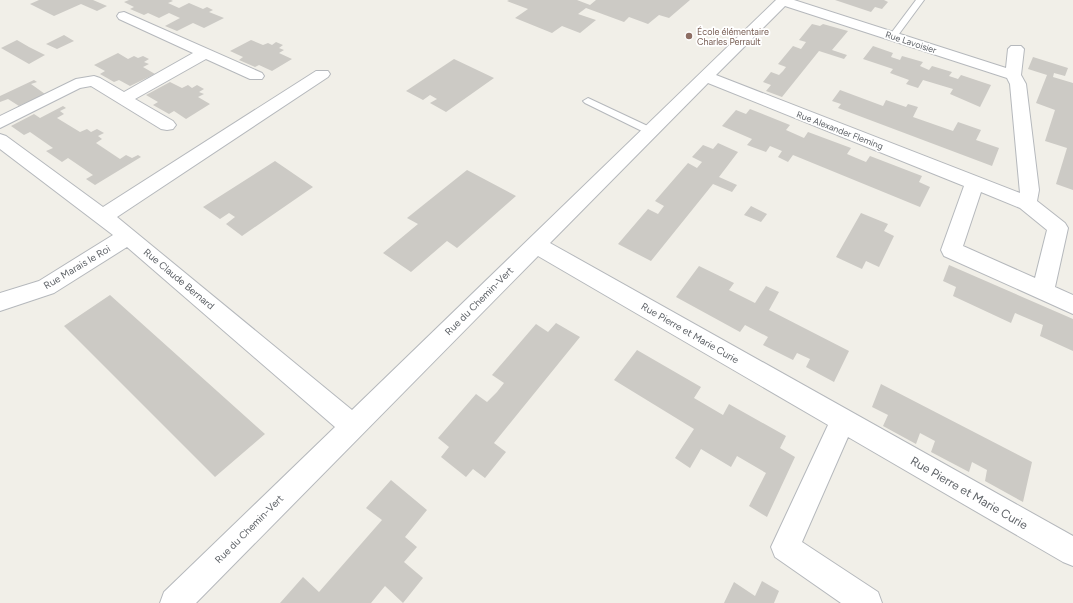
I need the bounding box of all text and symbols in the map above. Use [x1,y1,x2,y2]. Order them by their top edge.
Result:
place label: École élémentaire Charles Perrault [697,26,769,47]
street label: Rue Lavoisier [884,29,938,55]
marker: École élémentaire Charles Perrault [684,31,694,41]
street label: Rue Alexander Fleming [795,108,885,152]
street label: Rue Marais le Roi [41,242,113,292]
street label: Rue Claude Bernard [141,246,217,313]
street label: Rue du Chemin-Vert [442,264,516,338]
street label: Rue Pierre et Marie Curie [639,300,742,367]
street label: Rue Pierre et Marie Curie [908,454,1031,533]
street label: Rue du Chemin-Vert [212,492,286,566]

